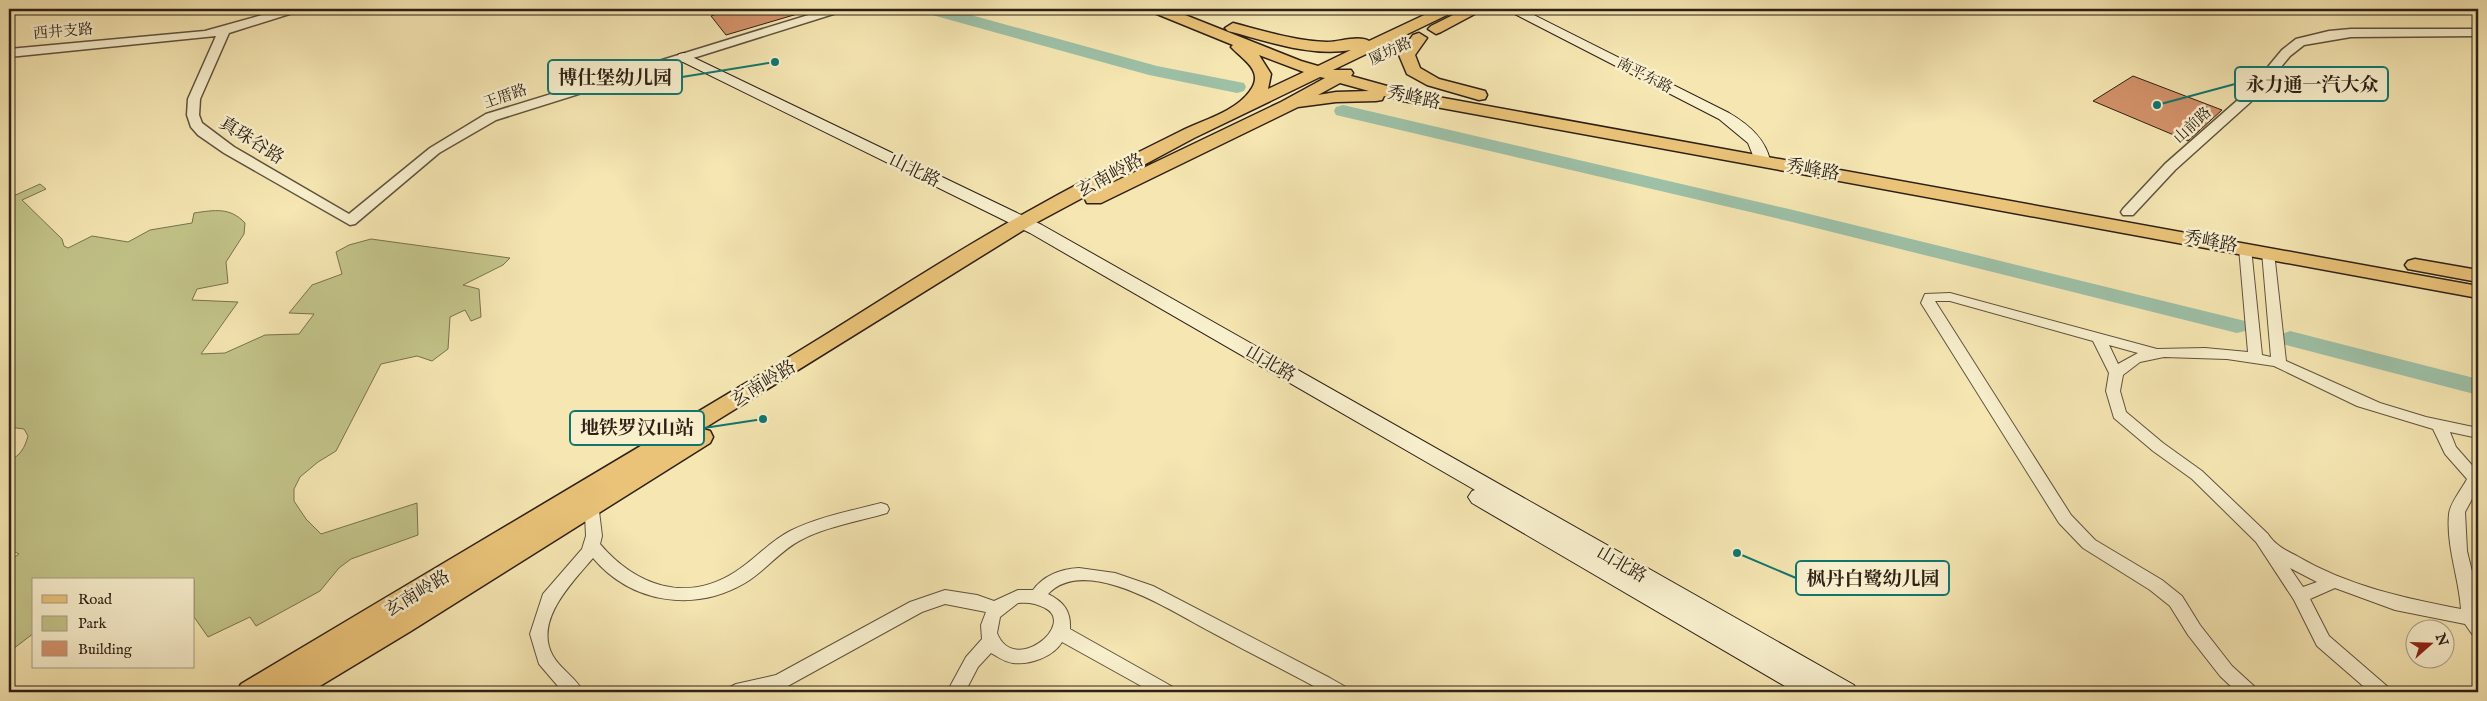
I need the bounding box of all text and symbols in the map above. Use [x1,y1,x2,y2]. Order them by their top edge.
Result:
street label: 西井支路 [32,19,94,44]
street label: 厦坊路 [1366,33,1415,70]
street label: 南平东路 [1614,53,1676,98]
callout: 博仕堡幼儿园 [548,60,682,94]
text: 博仕堡幼儿园 [558,67,672,91]
callout: 永力通一汽大众 [2235,67,2388,101]
text: 永力通一汽大众 [2245,74,2379,98]
street label: 王厝路 [481,80,530,113]
street label: 秀峰路 [1385,82,1442,115]
street label: 山前路 [2169,103,2215,148]
street label: 真珠谷路 [215,112,288,170]
street label: 山北路 [885,149,944,194]
street label: 玄南岭路 [1074,149,1148,203]
street label: 秀峰路 [1784,154,1841,186]
street label: 秀峰路 [2182,226,2239,258]
street label: 山北路 [1241,341,1299,388]
street label: 玄南岭路 [727,356,801,413]
callout: 地铁罗汉山站 [570,411,704,445]
text: 地铁罗汉山站 [580,417,694,441]
street label: 山北路 [1592,542,1650,589]
callout: 枫丹白鹭幼儿园 [1796,561,1949,595]
street label: 玄南岭路 [381,566,455,623]
text: 枫丹白鹭幼儿园 [1806,568,1940,592]
legend [32,578,195,668]
text: Road [78,590,113,609]
text: Park [78,614,108,633]
north arrow [2404,618,2454,668]
text: N [2430,630,2452,649]
text: Building [78,640,133,659]

